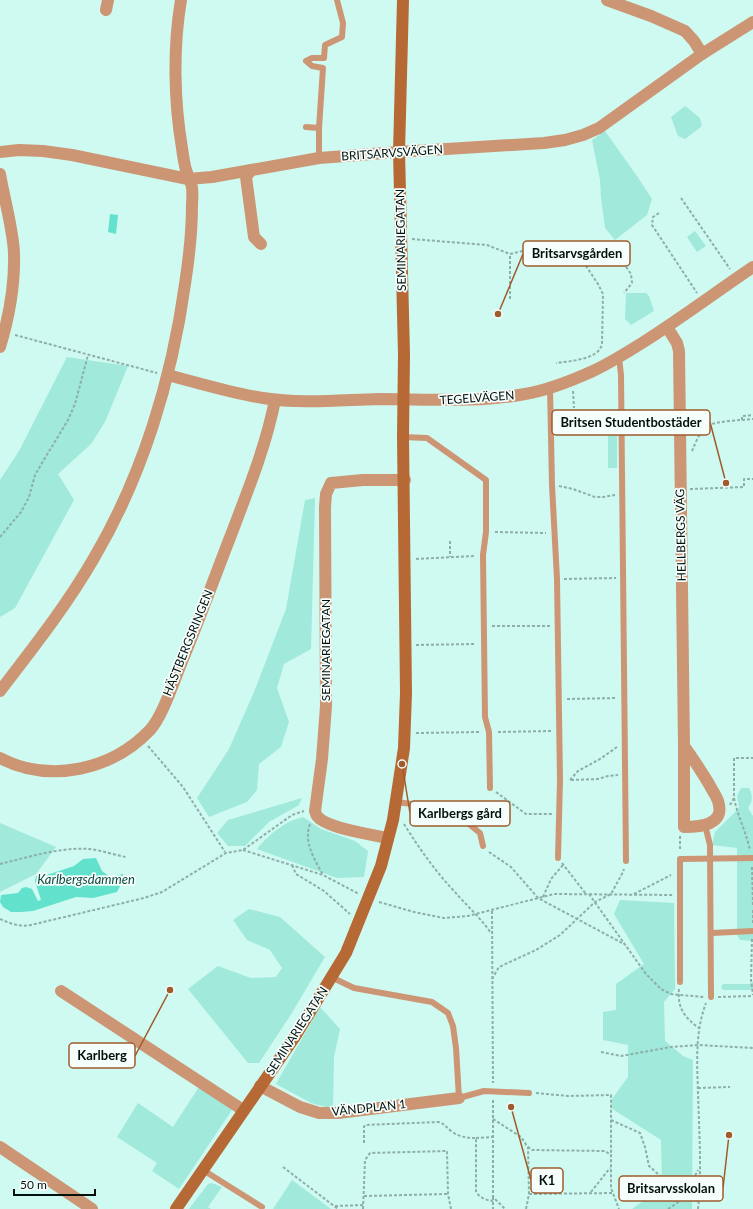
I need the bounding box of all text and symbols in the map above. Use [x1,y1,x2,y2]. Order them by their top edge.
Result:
street label: BRITSARVSVÄGEN [341,141,443,164]
street label: SEMINARIEGATAN [392,189,409,291]
callout: Britsarvsgården [523,241,630,266]
text: Britsarvsgården [532,245,622,261]
street label: TEGELVÄGEN [439,387,515,408]
callout: Britsen Studentbostäder [552,410,710,435]
text: Britsen Studentbostäder [560,414,702,430]
street label: HELLBERGS VÄG [672,488,689,581]
street label: HÄSTBERGSRINGEN [159,588,216,698]
street label: SEMINARIEGATAN [318,599,333,701]
callout: Karlbergs gård [410,801,510,826]
text: Karlbergs gård [418,805,502,821]
water label: Karlbergsdammen [37,871,135,887]
street label: SEMINARIEGATAN [262,984,331,1078]
callout: Karlberg [69,1043,135,1068]
text: Karlberg [77,1047,127,1063]
street label: VÄNDPLAN 1 [331,1096,407,1119]
callout: K1 [531,1168,563,1193]
scale bar [14,1171,95,1197]
text: K1 [539,1172,555,1188]
callout: Britsarvsskolan [619,1176,723,1201]
text: 50 m [20,1177,47,1192]
text: Britsarvsskolan [627,1180,715,1196]

